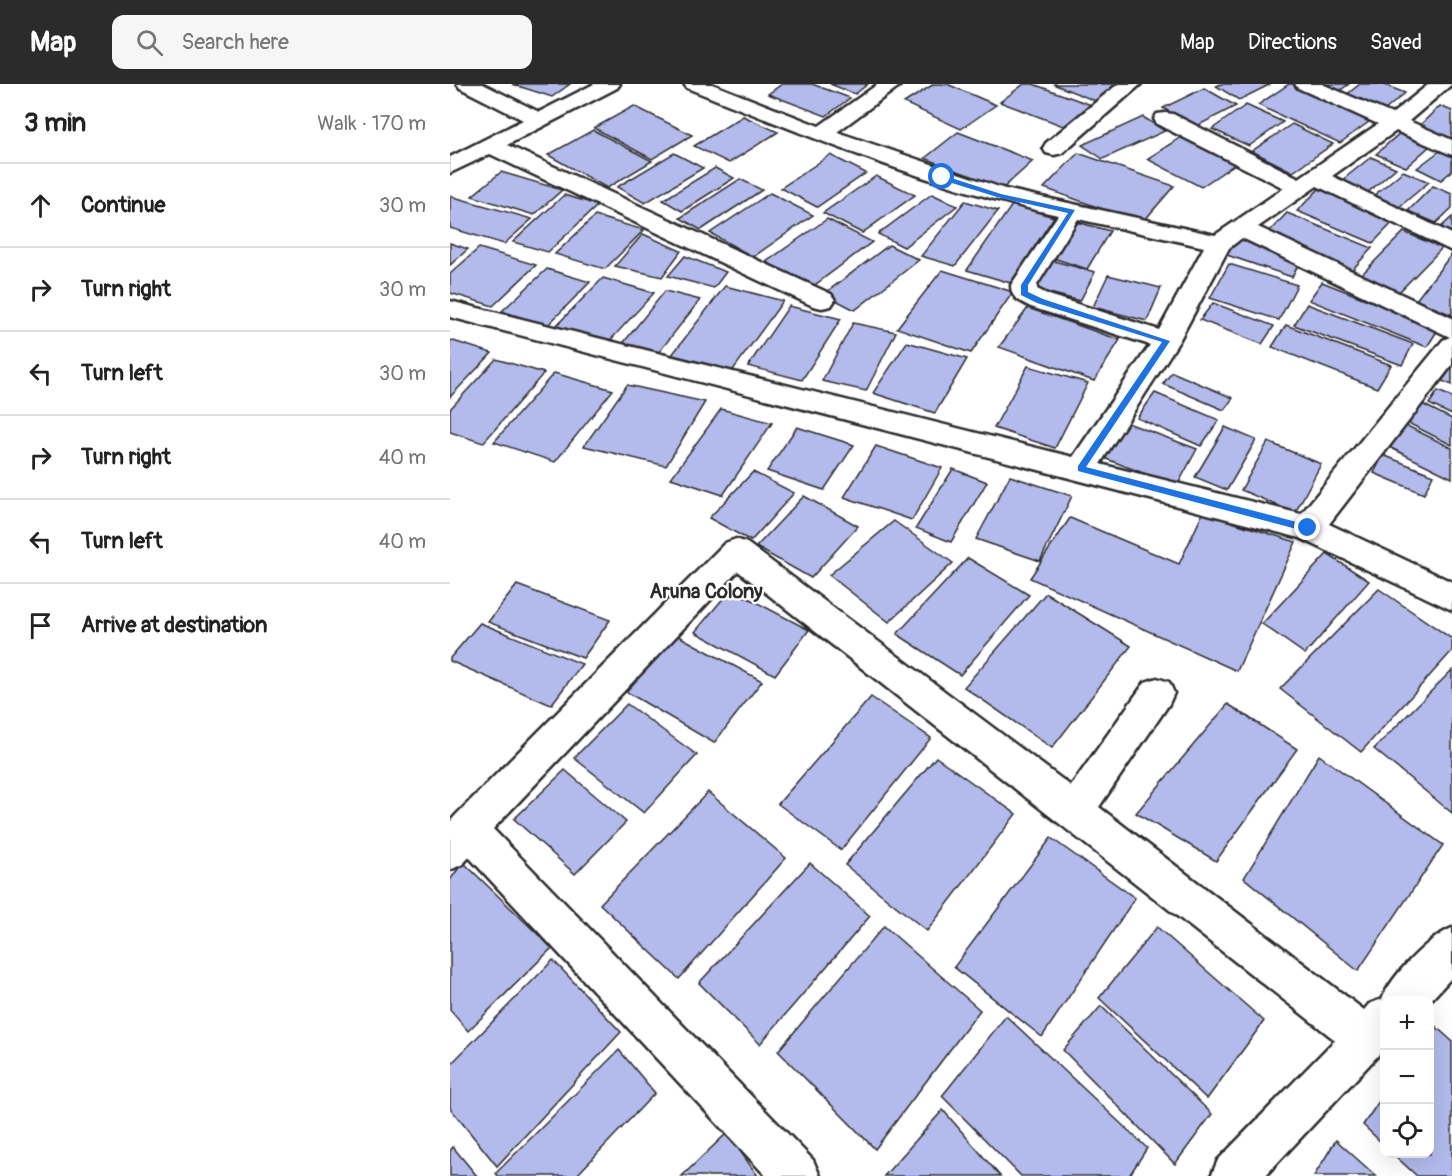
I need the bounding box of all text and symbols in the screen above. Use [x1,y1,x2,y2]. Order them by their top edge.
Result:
search box [112,15,532,69]
text: Map [30,25,76,60]
icon: search [133,26,166,59]
text: Search here [181,28,289,56]
text: Map [1180,29,1215,56]
text: Directions [1248,29,1337,56]
text: Saved [1370,29,1422,56]
text: 3 min [24,107,86,139]
text: Walk · 170 m [317,111,426,136]
route start [928,163,954,189]
icon: ahead [24,189,57,222]
text: Continue [81,191,165,219]
text: 30 m [379,193,426,218]
icon: right [24,273,57,306]
text: Turn right [81,275,171,303]
text: 30 m [379,277,426,302]
icon: left [24,357,57,390]
text: Turn left [81,359,163,387]
text: 30 m [379,361,426,386]
icon: right [24,441,57,474]
text: Turn right [81,443,171,471]
text: 40 m [379,445,426,470]
route end [1294,514,1320,540]
icon: left [24,525,57,558]
text: Turn left [81,527,163,555]
text: 40 m [379,529,426,554]
district label: Aruna Colony [650,579,763,604]
icon: arrive [24,609,57,642]
text: Arrive at destination [81,611,267,639]
map controls [1380,996,1434,1158]
button: + [1380,996,1434,1050]
button: − [1380,1050,1434,1104]
button: locate [1380,1104,1434,1158]

